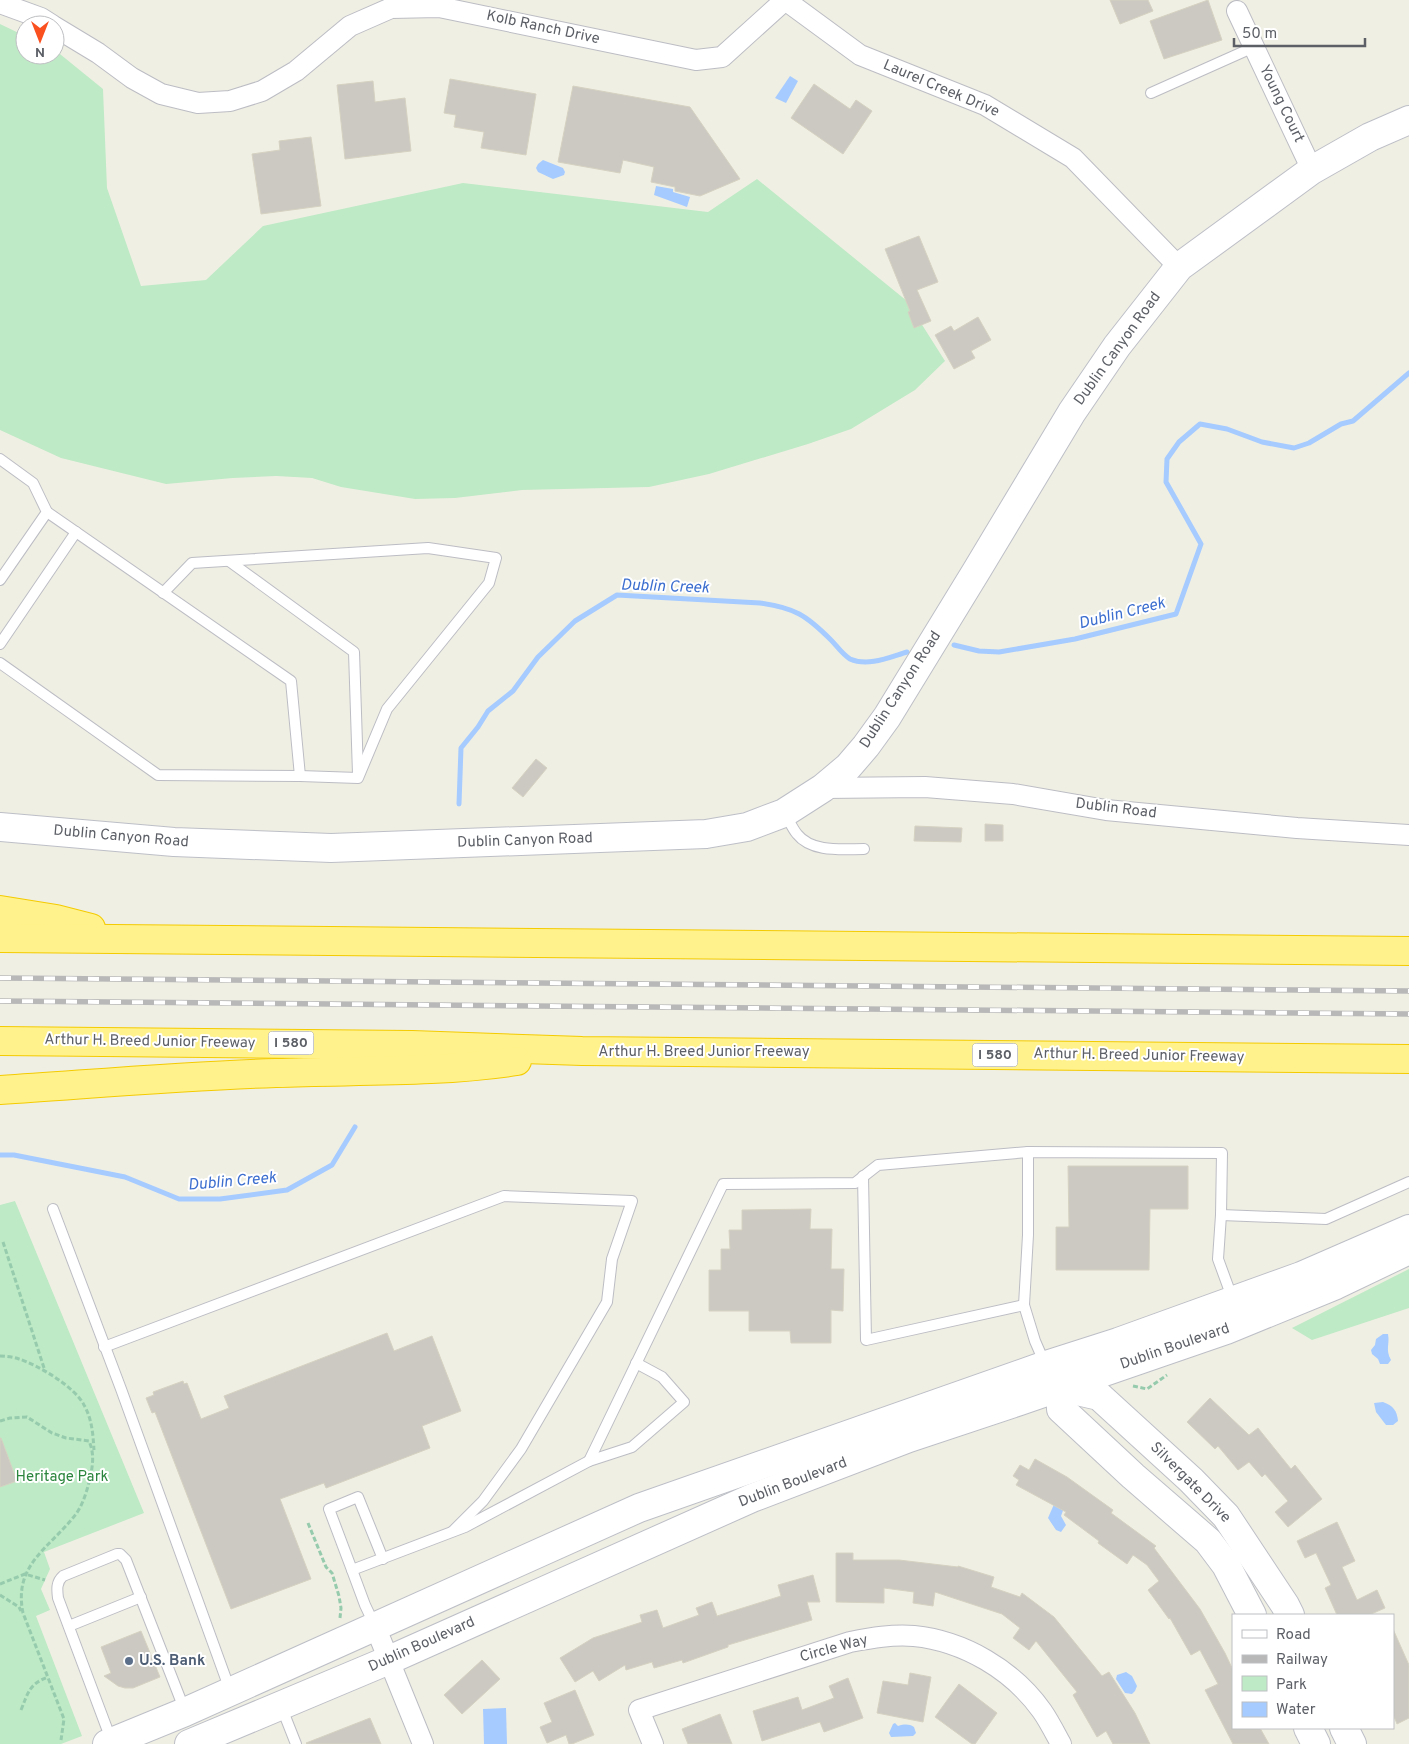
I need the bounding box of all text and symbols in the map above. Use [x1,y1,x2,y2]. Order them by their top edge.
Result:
street label: Kolb Ranch Drive [485,7,601,49]
north arrow [15,15,65,65]
scale bar [1234,15,1365,47]
text: 50 m [1242,25,1277,44]
text: N [35,43,45,60]
street label: Laurel Creek Drive [880,56,1002,122]
street label: Young Court [1254,62,1308,146]
street label: Dublin Canyon Road [1070,288,1166,410]
water label: Dublin Creek [620,575,711,599]
water label: Dublin Creek [1077,593,1168,634]
street label: Dublin Canyon Road [856,628,946,752]
street label: Dublin Road [1074,795,1158,823]
street label: Dublin Canyon Road [52,822,190,852]
street label: Dublin Canyon Road [457,829,593,853]
street label: Arthur H. Breed Junior Freeway [44,1031,256,1053]
road number: I 580 [268,1032,314,1054]
street label: Arthur H. Breed Junior Freeway [598,1043,810,1062]
road number: I 580 [972,1044,1018,1066]
street label: Arthur H. Breed Junior Freeway [1033,1045,1245,1067]
water label: Dublin Creek [187,1168,278,1196]
street label: Dublin Boulevard [1118,1319,1232,1375]
street label: Silvergate Drive [1145,1438,1235,1528]
street label: Dublin Boulevard [736,1454,850,1512]
park label: Heritage Park [16,1468,108,1487]
street label: Dublin Boulevard [366,1613,478,1677]
legend [1232,1614,1394,1729]
text: Road [1276,1626,1311,1645]
street label: Circle Way [798,1631,870,1667]
text: Railway [1276,1651,1328,1670]
place label: U.S. Bank [139,1652,205,1671]
marker: U.S. Bank [123,1655,135,1667]
text: Park [1276,1676,1307,1695]
text: Water [1276,1701,1316,1720]

